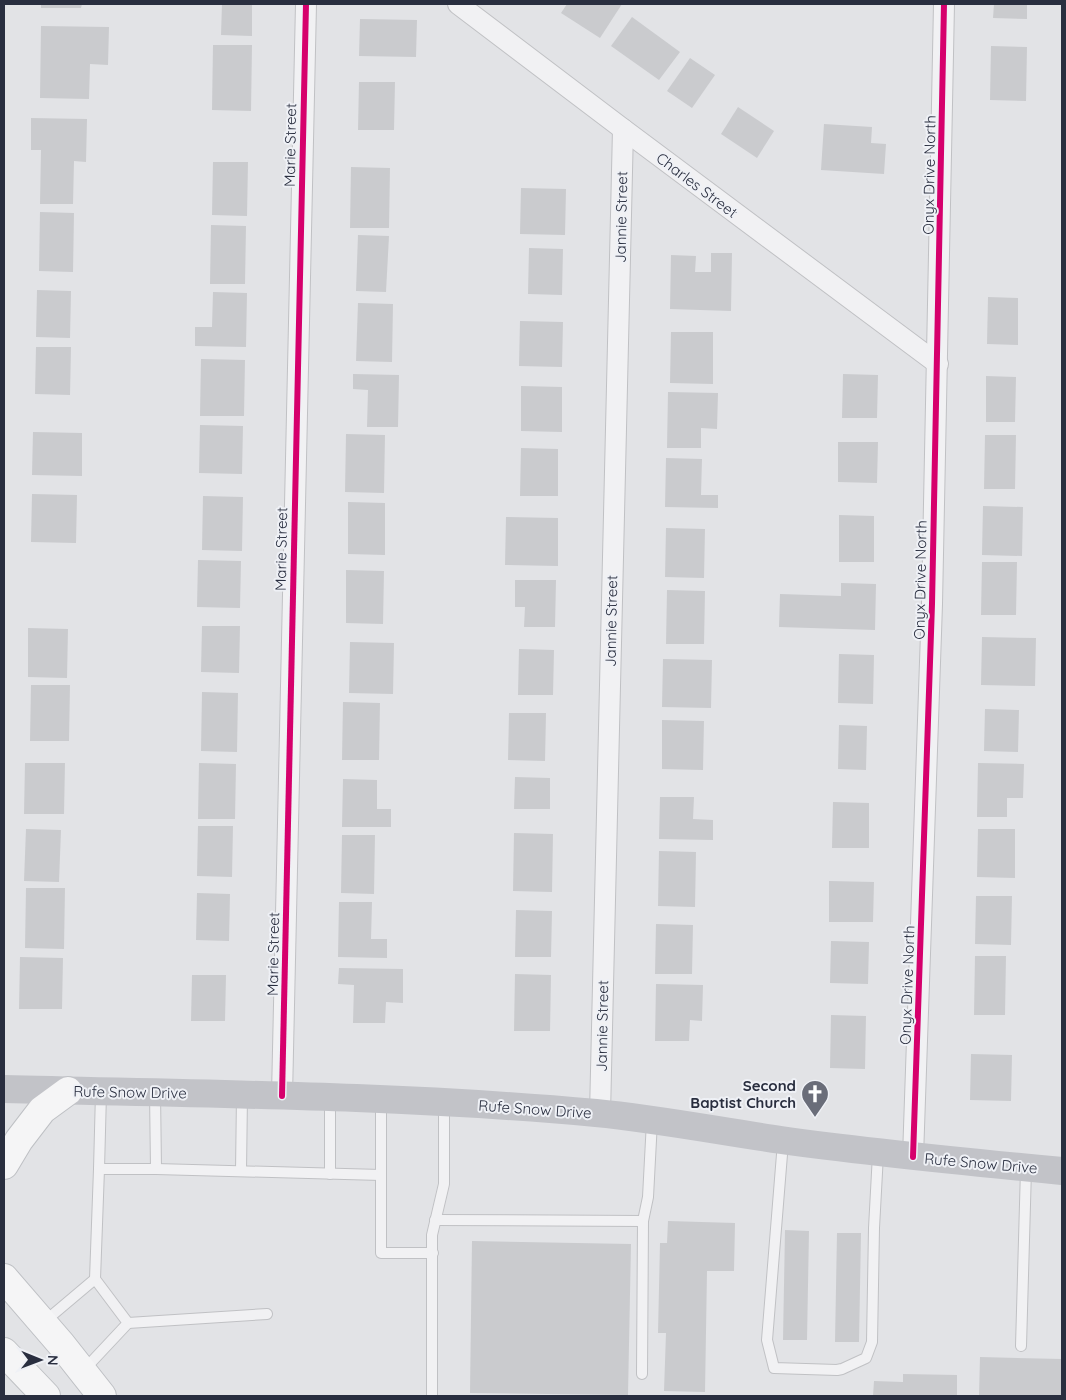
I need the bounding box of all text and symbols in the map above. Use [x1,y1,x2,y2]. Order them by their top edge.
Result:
street label: Marie Street [280,103,300,187]
street label: Onyx Drive North [918,115,940,235]
street label: Charles Street [653,148,741,222]
street label: Jannie Street [611,171,631,263]
street label: Marie Street [271,507,291,591]
street label: Onyx Drive North [909,520,931,640]
street label: Jannie Street [601,575,621,667]
street label: Marie Street [263,912,283,996]
street label: Onyx Drive North [895,925,919,1045]
street label: Jannie Street [592,980,612,1072]
place label: Second Baptist Church [690,1076,796,1112]
church icon: Second Baptist Church [800,1079,830,1118]
street label: Rufe Snow Drive [73,1082,187,1102]
street label: Rufe Snow Drive [478,1096,592,1122]
street label: Rufe Snow Drive [924,1149,1038,1177]
north arrow [15,1335,65,1385]
text: N [44,1355,62,1366]

